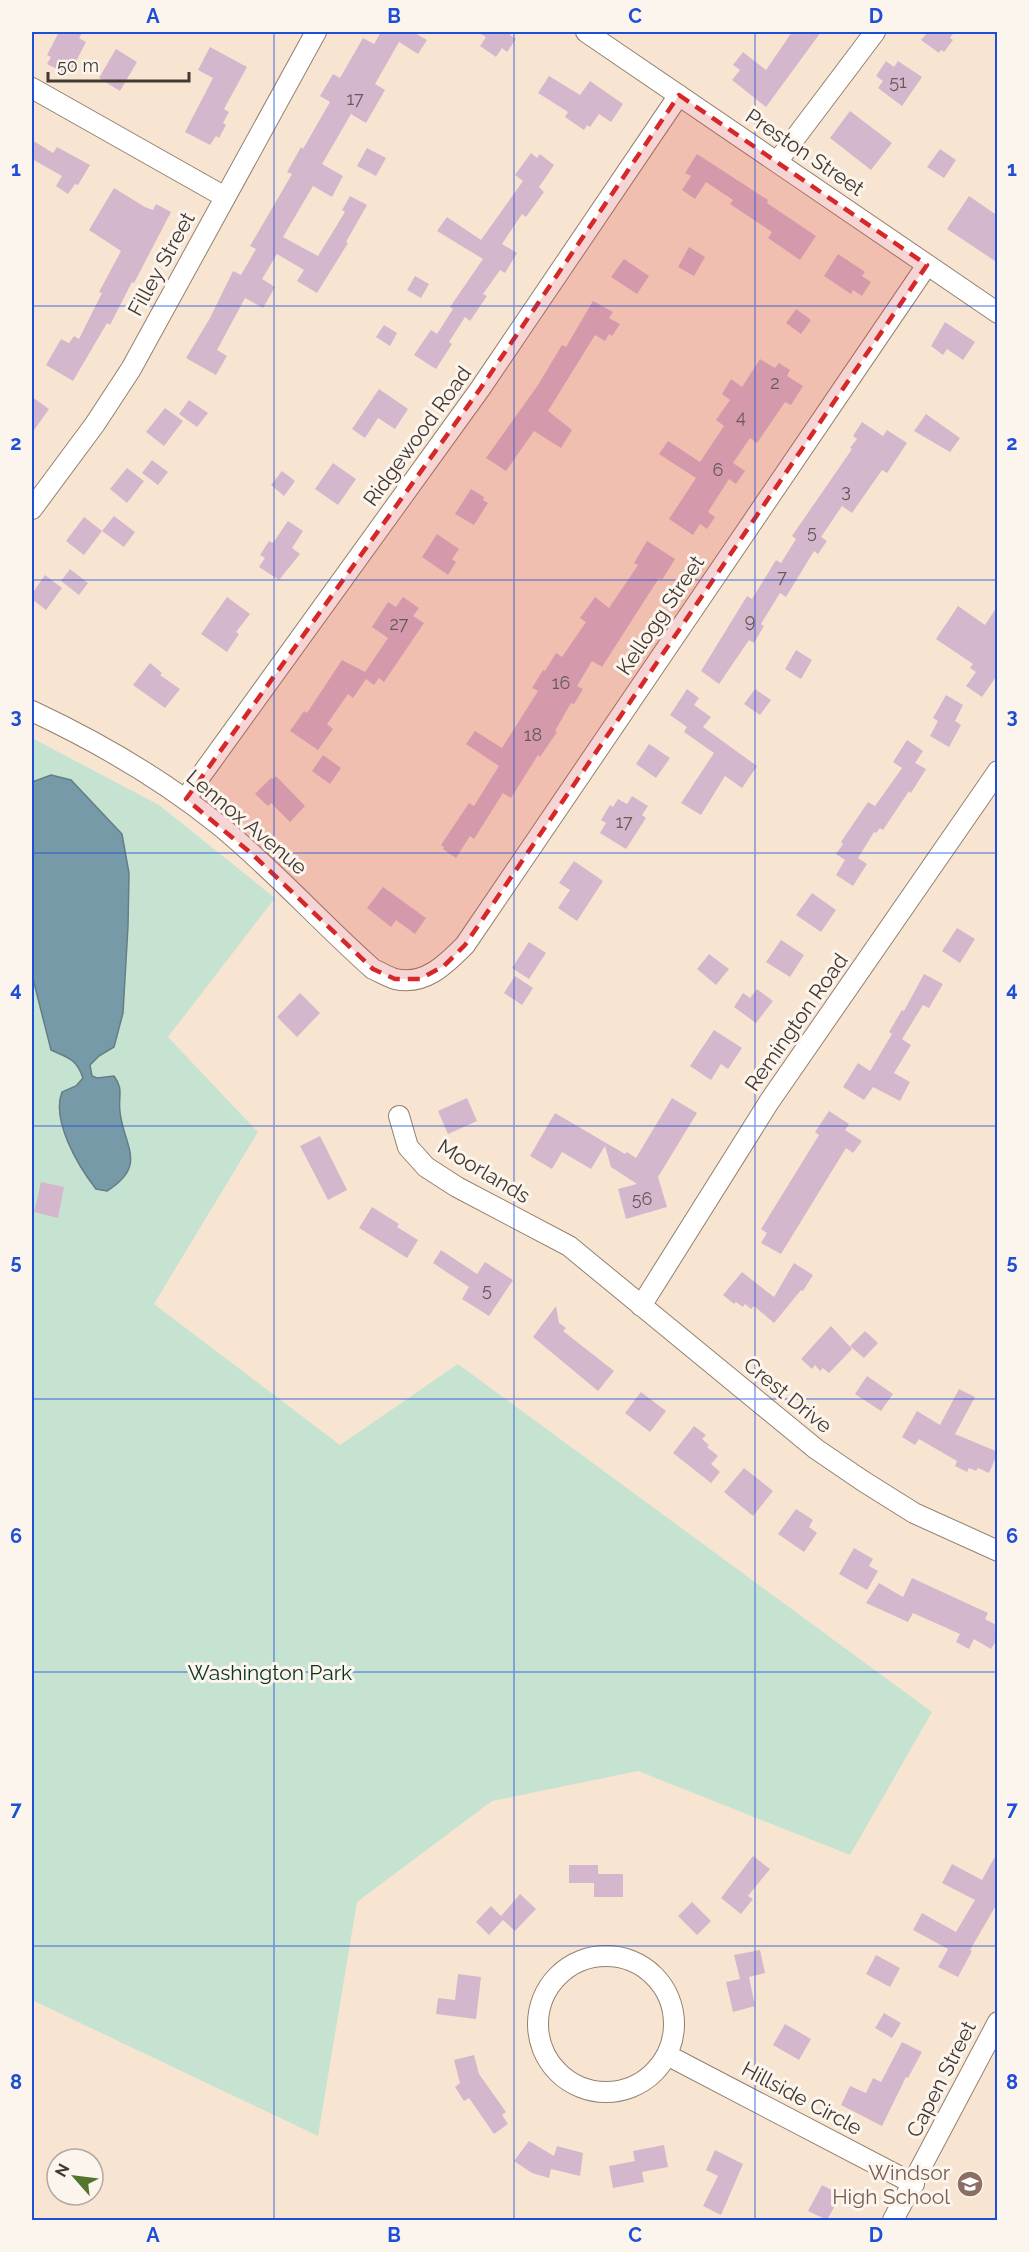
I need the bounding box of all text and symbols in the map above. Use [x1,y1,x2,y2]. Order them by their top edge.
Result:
text: A [146,4,160,28]
text: B [387,4,401,28]
text: C [628,4,642,28]
text: D [869,4,883,28]
scale bar [48,45,189,83]
text: 50 m [57,55,99,76]
house number: 51 [889,71,907,92]
house number: 17 [346,88,364,109]
street label: Preston Street [741,103,869,201]
text: 1 [11,157,21,181]
text: 1 [1007,157,1017,181]
street label: Filley Street [122,208,200,320]
street label: Ridgewood Road [358,361,476,511]
house number: 2 [770,372,780,393]
house number: 4 [736,406,746,427]
text: 2 [10,431,22,455]
text: 2 [1006,431,1018,455]
house number: 6 [713,459,724,480]
house number: 3 [841,480,851,501]
house number: 5 [807,521,817,542]
street label: Kellogg Street [611,551,709,679]
house number: 7 [777,566,787,587]
house number: 9 [745,610,755,631]
house number: 27 [389,613,409,634]
house number: 16 [552,672,570,693]
text: 3 [10,704,22,728]
text: 3 [1006,704,1018,728]
house number: 18 [524,724,542,745]
street label: Lennox Avenue [182,764,312,880]
house number: 17 [615,811,633,832]
street label: Remington Road [739,948,853,1096]
text: 4 [10,977,22,1001]
text: 4 [1006,977,1018,1001]
street label: Moorlands [433,1134,535,1208]
house number: 56 [632,1188,652,1209]
text: 5 [10,1250,22,1274]
text: 5 [1006,1250,1018,1274]
house number: 5 [482,1279,492,1300]
street label: Crest Drive [739,1352,837,1438]
text: 6 [10,1524,22,1548]
text: 6 [1006,1524,1018,1548]
park label: Washington Park [188,1660,352,1685]
text: 7 [10,1797,22,1821]
text: 7 [1006,1797,1018,1821]
street label: Capen Street [901,2017,981,2141]
street label: Hillside Circle [738,2056,866,2140]
text: 8 [10,2070,22,2094]
text: 8 [1006,2070,1018,2094]
north arrow [45,2147,105,2207]
text: N [51,2160,73,2180]
place label: Windsor High School [832,2160,951,2209]
school or university icon: Windsor High School [955,2169,985,2199]
text: A [146,2223,160,2247]
text: B [387,2223,401,2247]
text: C [628,2223,642,2247]
text: D [869,2223,883,2247]

